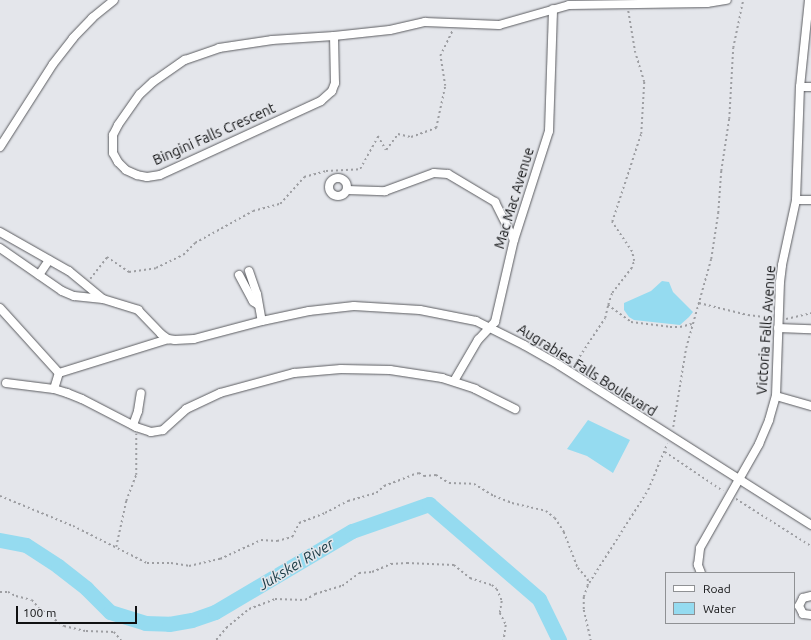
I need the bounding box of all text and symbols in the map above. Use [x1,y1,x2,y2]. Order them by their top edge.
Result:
street label: Bingini Falls Crescent [150,99,278,169]
street label: Mac Mac Avenue [491,145,537,251]
street label: Victoria Falls Avenue [753,265,779,395]
street label: Augrabies Falls Boulevard [514,320,660,420]
water label: Jukskei River [255,534,337,594]
legend [665,572,795,624]
text: Road [703,582,731,595]
scale bar [18,598,139,624]
text: Water [703,602,736,615]
text: 100 m [23,606,56,619]

